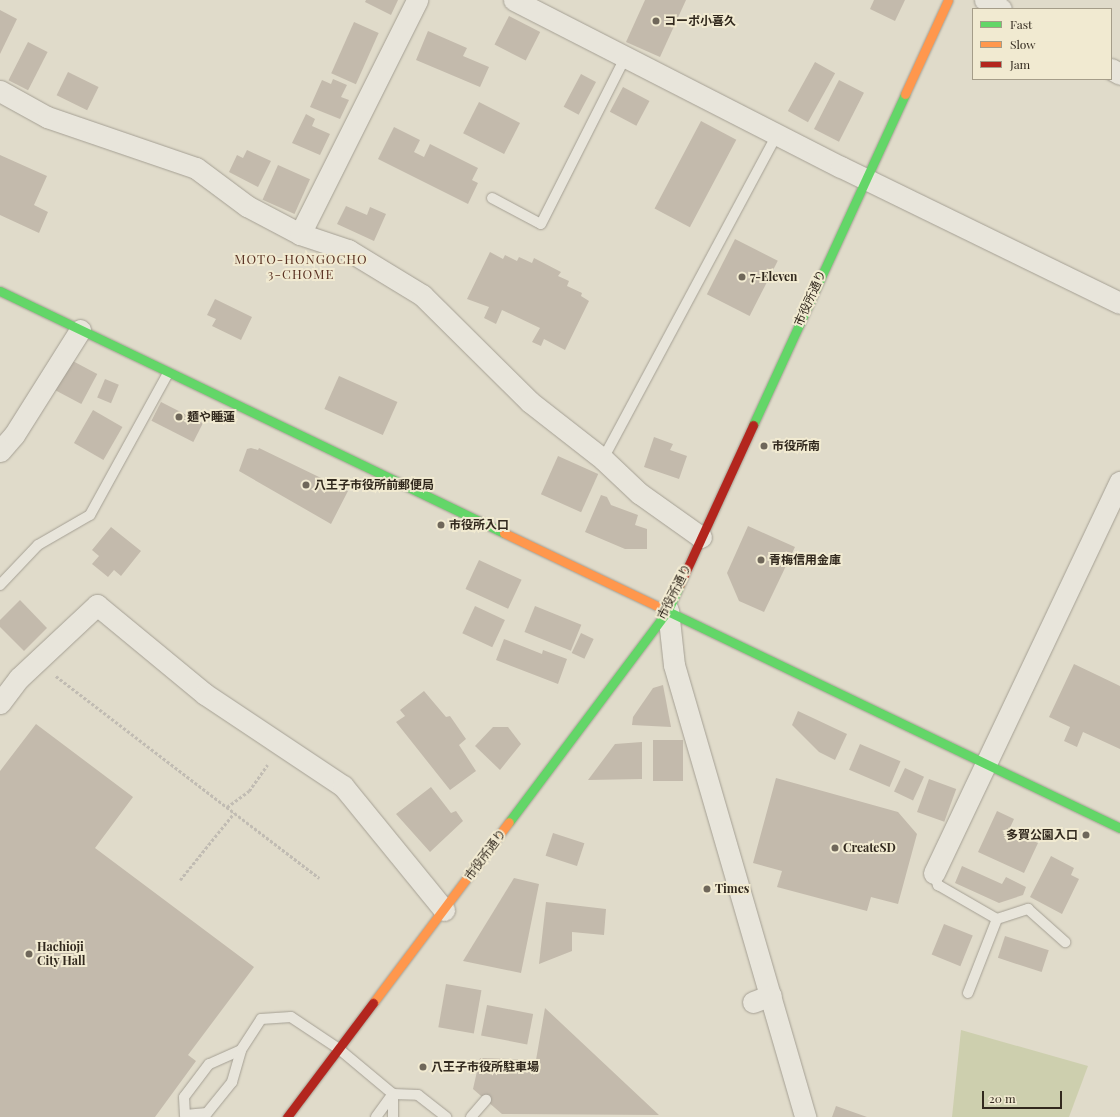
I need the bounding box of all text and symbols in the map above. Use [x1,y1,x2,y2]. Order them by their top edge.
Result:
legend [972,8,1112,80]
place label: コーポ小喜久 [664,14,736,28]
marker: コーポ小喜久 [651,16,661,26]
text: Fast [1010,16,1032,32]
text: Slow [1010,36,1036,52]
text: Jam [1010,56,1030,72]
district label: MOTO-HONGOCHO 3-CHOME [234,252,368,283]
street label: 市役所通り [791,268,829,328]
place label: 7-Eleven [750,270,797,284]
marker: 7-Eleven [737,272,747,282]
place label: 麺や睡蓮 [187,410,235,424]
marker: 麺や睡蓮 [174,412,184,422]
place label: 市役所南 [772,439,820,453]
marker: 市役所南 [759,441,769,451]
place label: 八王子市役所前郵便局 [314,478,434,492]
marker: 八王子市役所前郵便局 [301,480,311,490]
place label: 市役所入口 [449,518,509,532]
marker: 市役所入口 [436,520,446,530]
place label: 青梅信用金庫 [769,553,841,567]
marker: 青梅信用金庫 [756,555,766,565]
street label: 市役所通り [654,562,694,622]
street label: 市役所通り [461,827,509,883]
place label: 多賀公園入口 [1006,828,1078,842]
marker: 多賀公園入口 [1081,830,1091,840]
place label: CreateSD [843,841,896,855]
marker: CreateSD [830,843,840,853]
place label: Times [715,882,749,896]
marker: Times [702,884,712,894]
place label: Hachioji City Hall [37,940,86,968]
marker: Hachioji City Hall [24,949,34,959]
place label: 八王子市役所駐車場 [431,1060,539,1074]
marker: 八王子市役所駐車場 [418,1062,428,1072]
scale bar [984,1083,1064,1109]
text: 20 m [989,1090,1016,1106]

